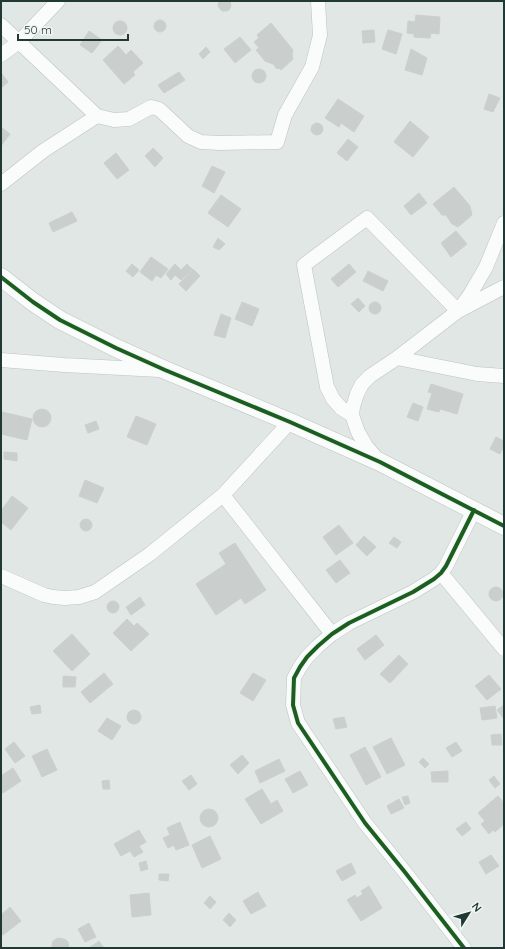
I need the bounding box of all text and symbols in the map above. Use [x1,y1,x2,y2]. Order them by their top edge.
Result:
scale bar [18,16,128,42]
text: 50 m [24,22,52,37]
north arrow [449,893,489,933]
text: N [469,900,485,914]

